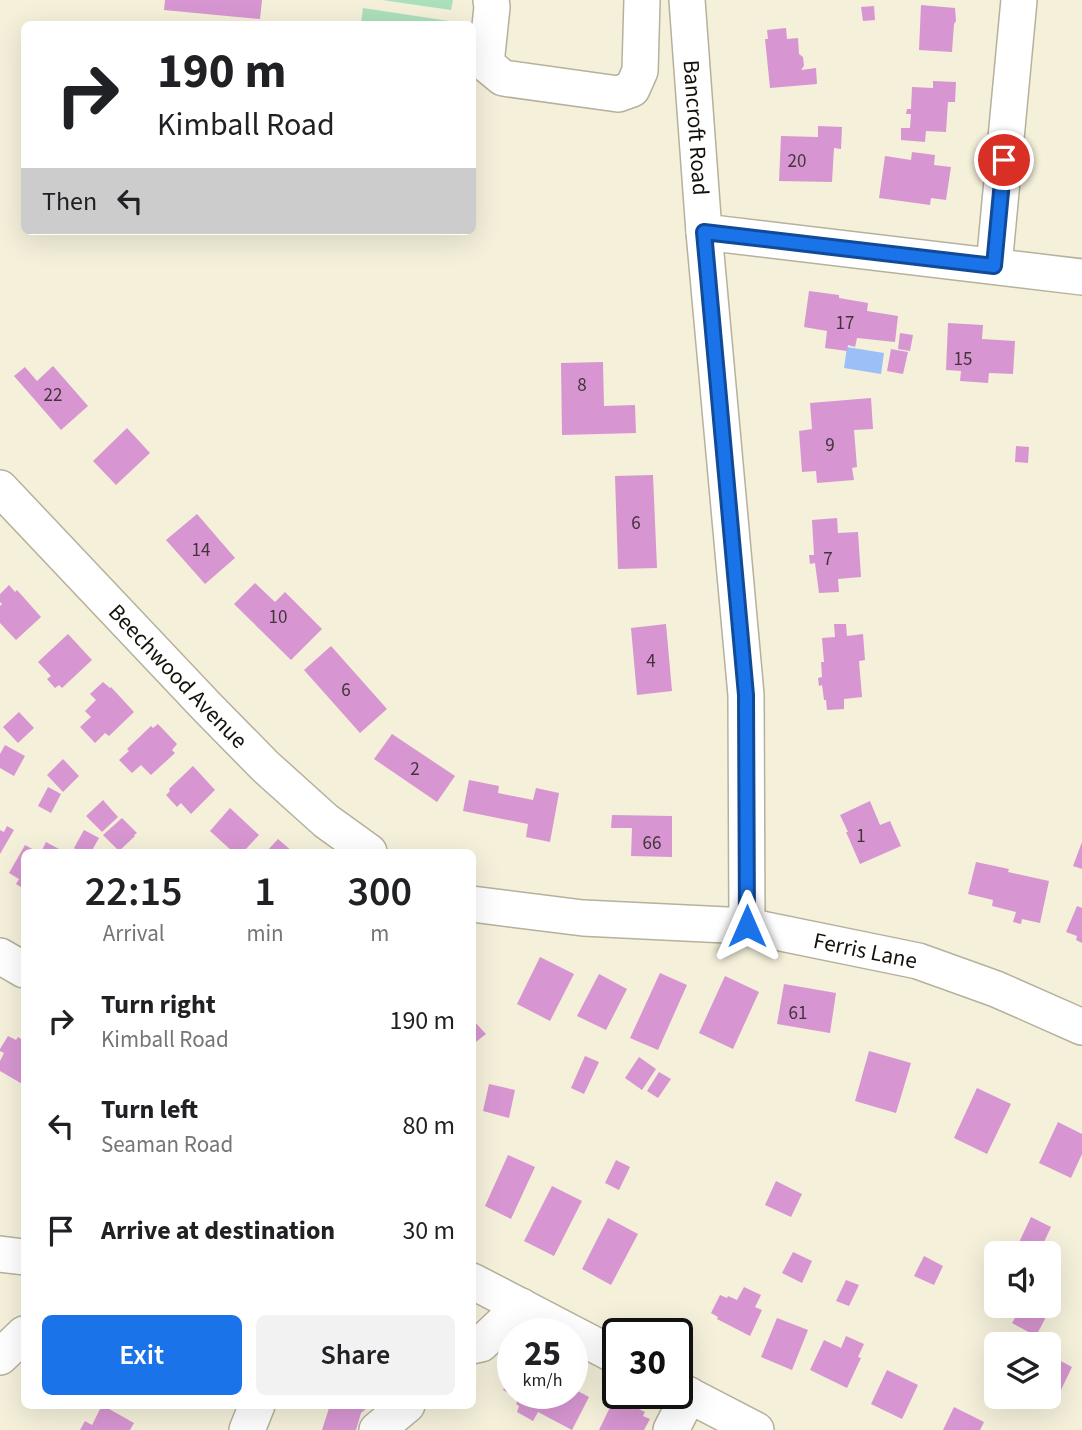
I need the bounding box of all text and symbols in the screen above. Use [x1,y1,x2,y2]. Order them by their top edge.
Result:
text: 190 m [157,37,286,107]
icon: right [42,49,133,140]
street label: Bancroft Road [674,59,717,197]
text: Kimball Road [157,102,335,148]
pin [974,130,1034,190]
icon: arrive [985,141,1023,179]
house number: 20 [788,148,806,175]
icon: left [111,182,149,220]
text: Then [42,183,97,220]
house number: 17 [836,310,854,337]
house number: 15 [954,346,972,373]
house number: 8 [577,372,587,399]
house number: 22 [44,382,62,409]
house number: 9 [825,432,835,459]
house number: 6 [631,510,641,537]
house number: 14 [192,537,210,564]
house number: 7 [823,546,833,573]
street label: Beechwood Avenue [101,597,255,756]
house number: 10 [269,604,287,631]
house number: 4 [646,648,656,675]
house number: 6 [341,677,351,704]
house number: 2 [410,756,420,783]
house number: 1 [856,823,866,850]
house number: 66 [643,830,661,857]
text: 22:15 [85,862,183,922]
text: 1 [254,862,276,922]
text: 300 [348,862,412,922]
position arrow [710,889,784,963]
text: Arrival [103,917,165,950]
text: min [246,917,284,950]
text: m [370,917,389,950]
street label: Ferris Lane [811,924,920,977]
text: Turn right [101,986,216,1023]
house number: 61 [789,1000,807,1027]
icon: right [42,1002,80,1040]
text: 190 m [389,1002,455,1039]
text: Kimball Road [101,1023,229,1056]
text: Turn left [101,1091,198,1128]
icon: left [42,1107,80,1145]
text: 80 m [402,1107,455,1144]
text: Seaman Road [101,1128,233,1161]
icon: arrive [42,1212,80,1250]
text: Arrive at destination [101,1212,335,1249]
text: 30 m [402,1212,455,1249]
map controls [984,1241,1061,1409]
button: sound [984,1241,1061,1318]
button: Exit [42,1315,242,1395]
button: Share [256,1315,455,1395]
speed limit sign: 30 [602,1318,693,1409]
text: 25 [524,1329,561,1379]
button: layers [984,1332,1061,1409]
text: km/h [523,1368,562,1393]

